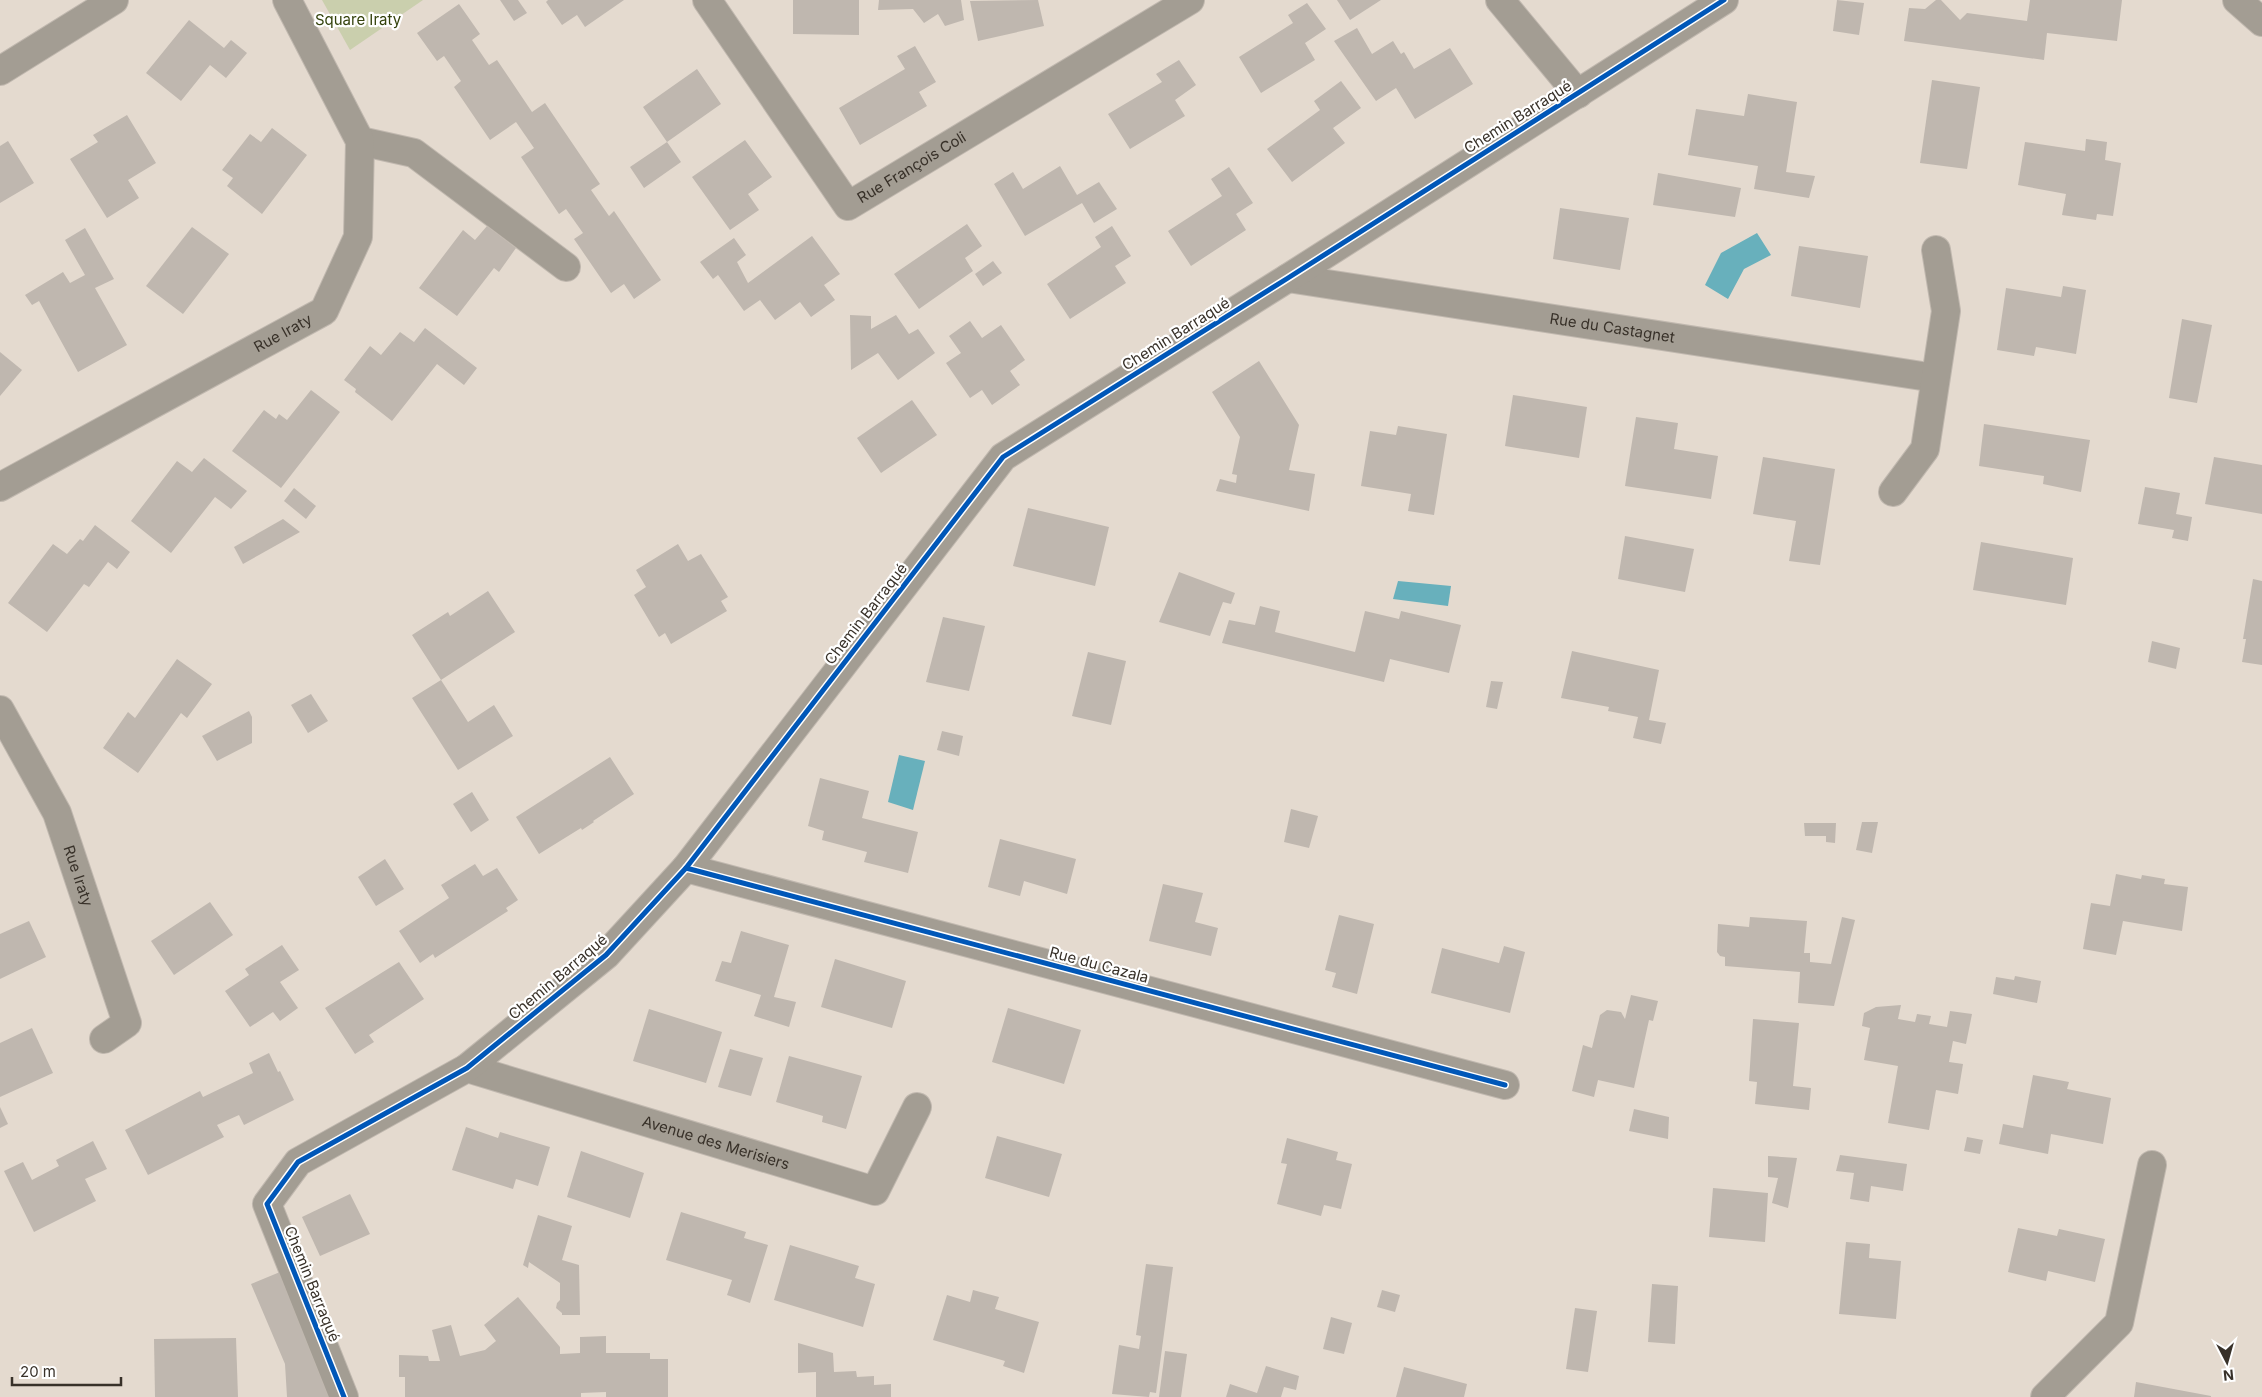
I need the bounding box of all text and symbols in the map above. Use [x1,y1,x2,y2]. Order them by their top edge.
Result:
park label: Square Iraty [315,10,402,29]
street label: Chemin Barraqué [1460,76,1575,157]
street label: Rue François Coli [854,127,969,207]
street label: Chemin Barraqué [1118,293,1233,374]
street label: Rue Iraty [250,309,316,356]
street label: Rue du Castagnet [1548,309,1676,347]
street label: Chemin Barraqué [820,559,911,668]
street label: Rue Iraty [59,843,98,909]
street label: Chemin Barraqué [504,930,611,1024]
street label: Rue du Cazala [1047,942,1151,987]
street label: Avenue des Merisiers [640,1111,792,1174]
street label: Chemin Barraqué [281,1223,344,1345]
north arrow [2202,1337,2252,1387]
scale bar [12,1354,121,1386]
text: 20 m [20,1362,56,1381]
text: N [2222,1366,2235,1384]

